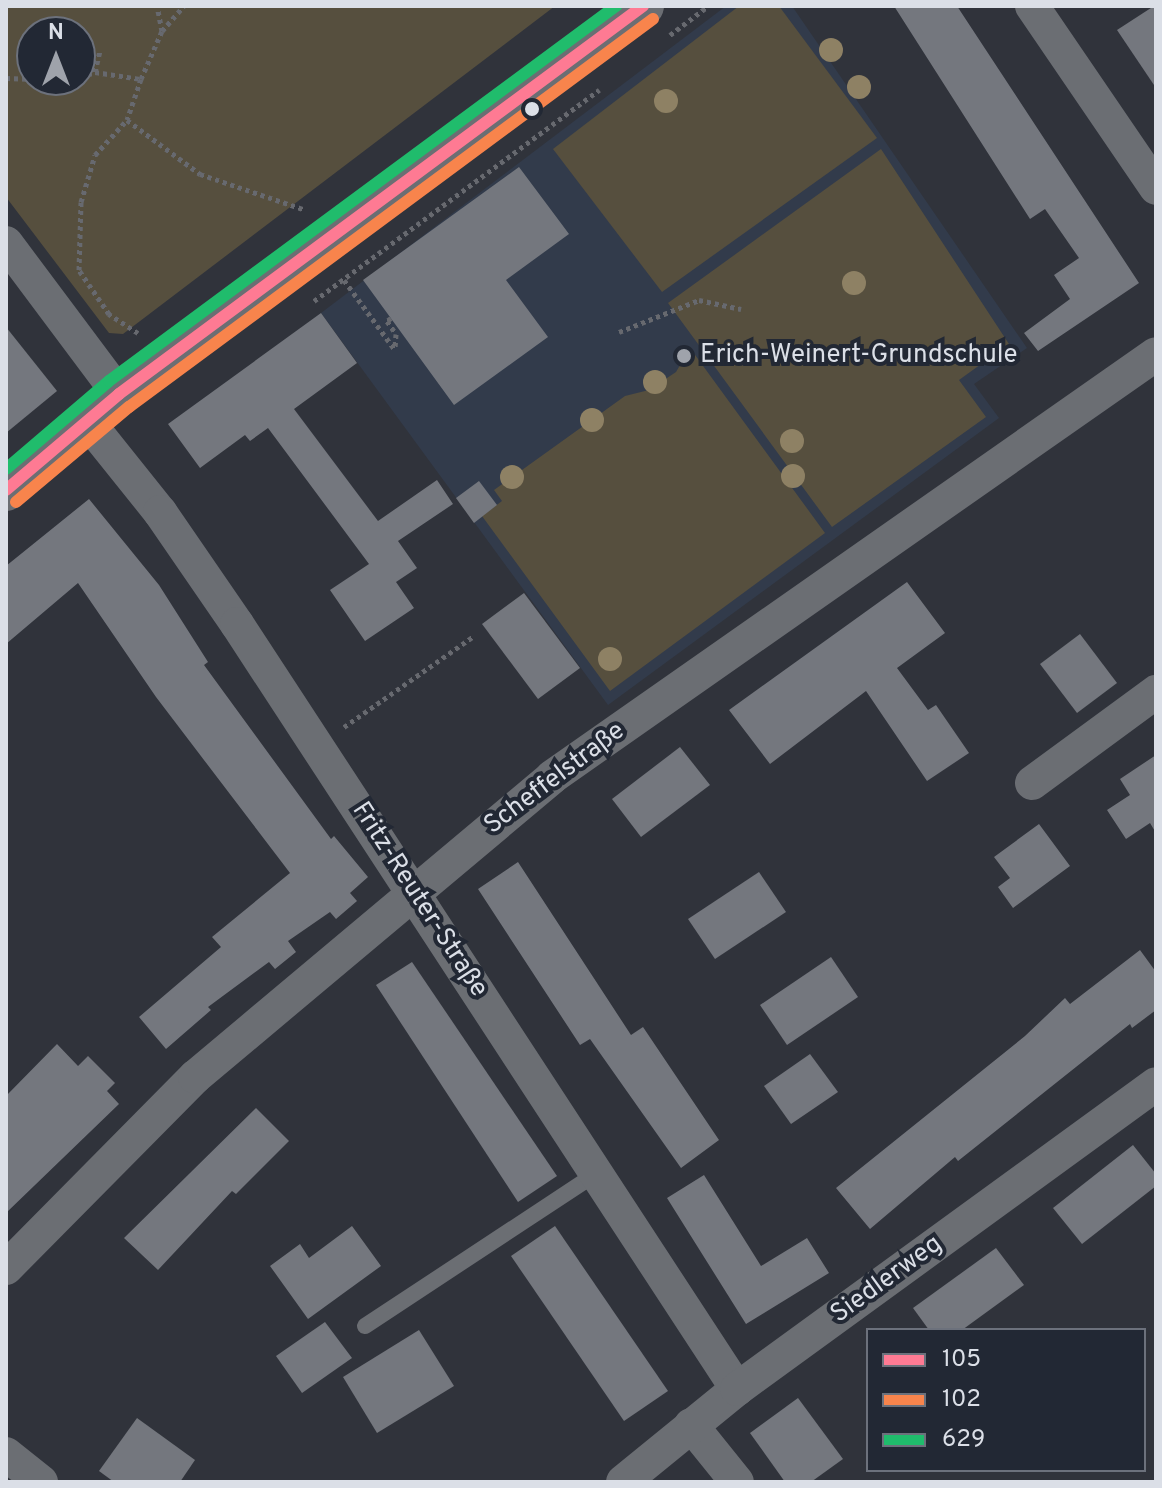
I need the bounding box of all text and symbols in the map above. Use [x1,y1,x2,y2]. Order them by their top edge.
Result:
north arrow [16,16,96,96]
text: N [48,20,64,47]
unlabelled marker [524,101,540,117]
place label: Erich-Weinert-Grundschule [700,340,1018,372]
marker: Erich-Weinert-Grundschule [675,347,693,365]
street label: Scheffelstraße [479,716,631,842]
street label: Fritz-Reuter-Straße [344,797,494,1003]
street label: Siedlerweg [825,1229,949,1331]
legend [866,1328,1146,1472]
text: 105 [942,1345,981,1375]
text: 102 [942,1385,981,1415]
text: 629 [942,1425,985,1455]

